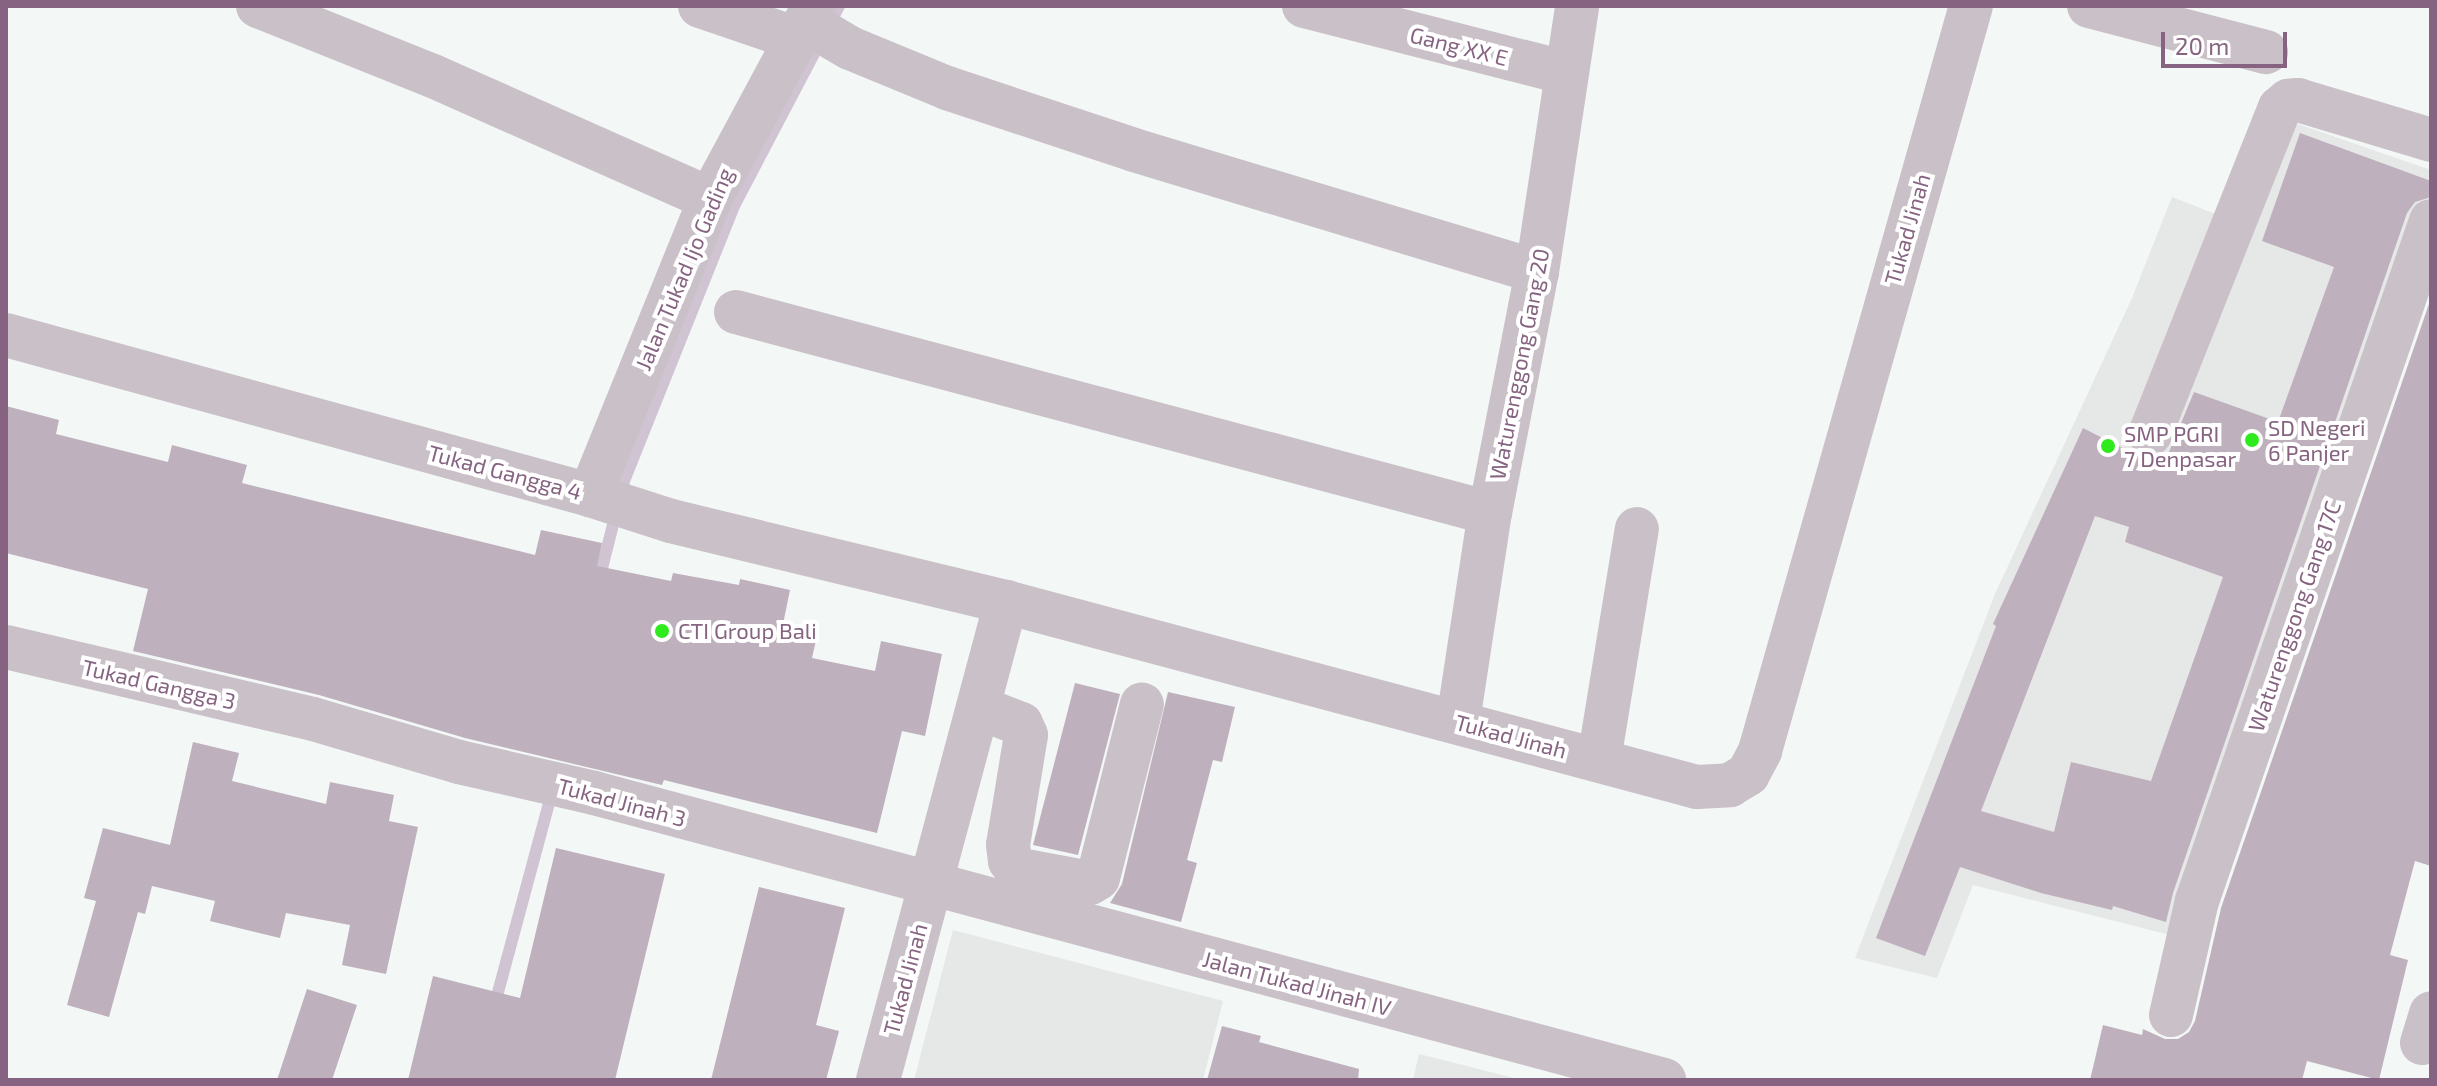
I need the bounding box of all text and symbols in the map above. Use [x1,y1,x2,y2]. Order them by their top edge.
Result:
scale bar [2165,16,2291,66]
street label: Gang XX E [1407,21,1511,71]
text: 20 m [2175,31,2229,60]
street label: Jalan Tukad Ijo Gading [629,164,739,374]
street label: Tukad Jinah [1878,170,1936,288]
street label: Waturenggong Gang 20 [1484,246,1554,482]
place label: SD Negeri 6 Panjer [2268,414,2365,466]
place label: SMP PGRI 7 Denpasar [2124,420,2236,472]
marker: SD Negeri 6 Panjer [2243,431,2261,449]
marker: SMP PGRI 7 Denpasar [2099,437,2117,455]
street label: Tukad Gangga 4 [425,439,585,505]
street label: Waturenggong Gang 17C [2242,497,2346,735]
place label: CTI Group Bali [678,618,817,644]
marker: CTI Group Bali [653,622,671,640]
street label: Tukad Gangga 3 [80,654,238,714]
street label: Tukad Jinah [1452,708,1570,764]
street label: Tukad Jinah 3 [555,772,689,832]
street label: Tukad Jinah [877,920,933,1038]
street label: Jalan Tukad Jinah IV [1200,945,1394,1021]

